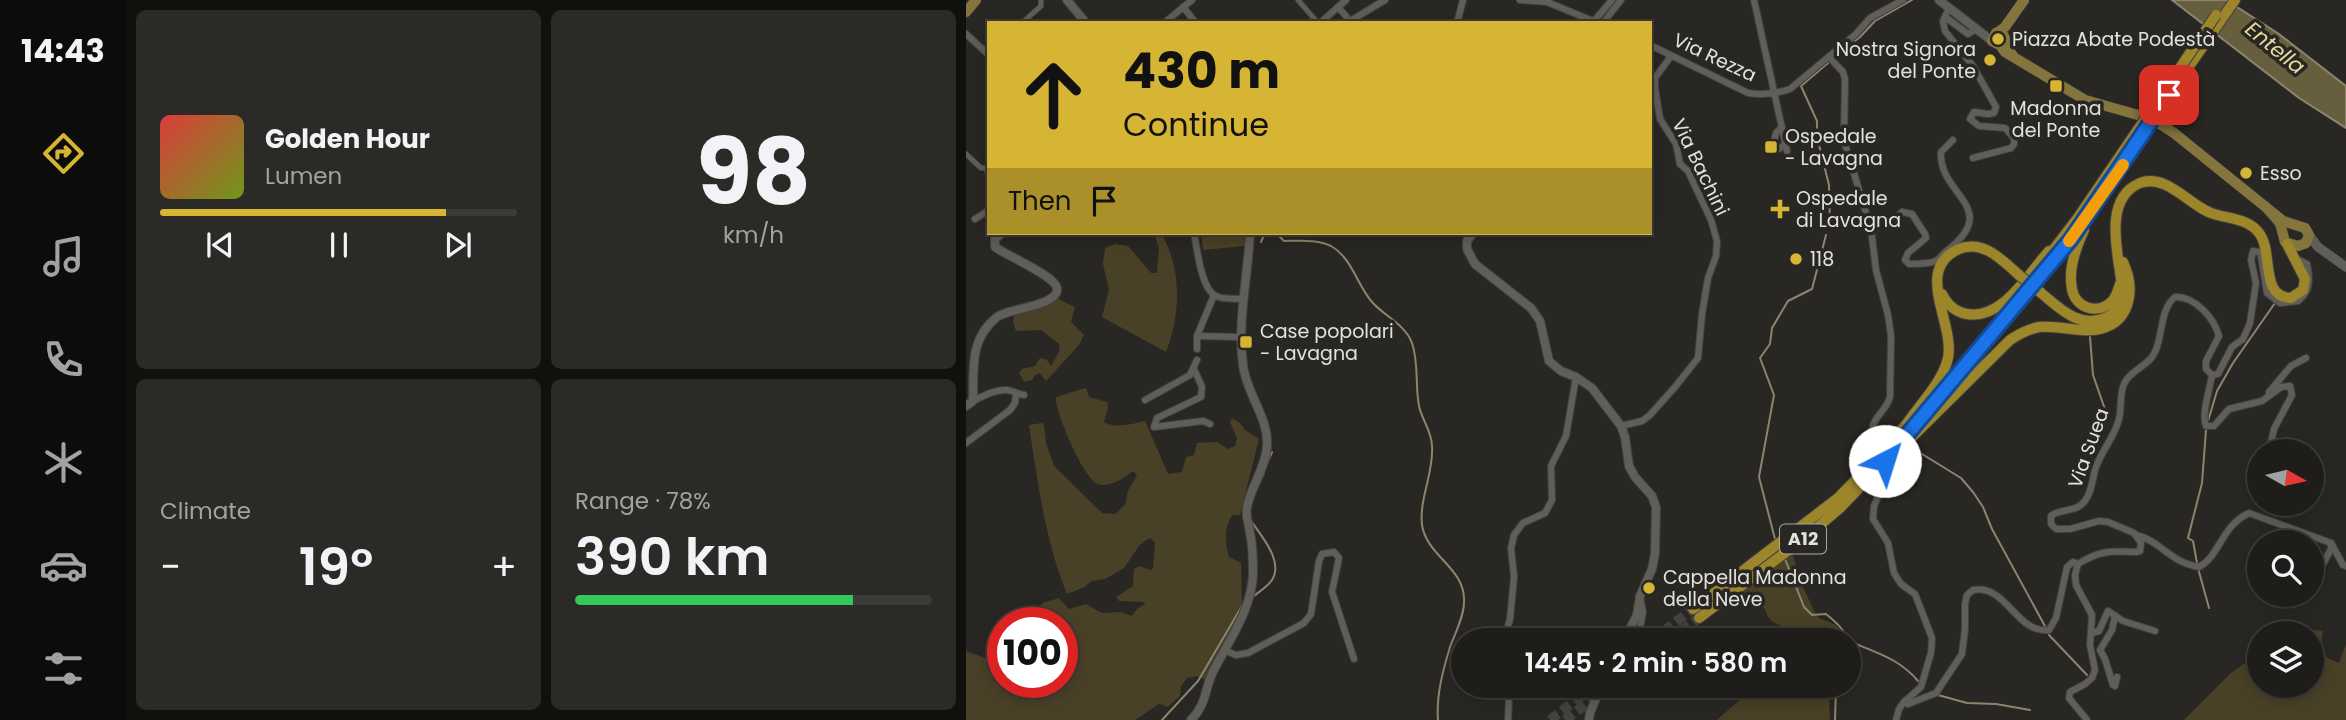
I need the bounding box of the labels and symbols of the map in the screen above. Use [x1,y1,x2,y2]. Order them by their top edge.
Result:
water label: Entella [2239,15,2311,81]
street label: Via Rezza [1669,26,1761,88]
place label: Piazza Abate Podestà [2012,26,2215,53]
marker: Piazza Abate Podestà [1990,31,2006,47]
place label: Nostra Signora del Ponte [1836,36,1976,85]
marker: Nostra Signora del Ponte [1982,52,1998,68]
pin [2139,65,2199,125]
marker: Madonna del Ponte [2048,78,2064,94]
place label: Madonna del Ponte [2010,95,2102,144]
street label: Via Bachini [1665,114,1736,220]
place label: Ospedale - Lavagna [1785,123,1883,172]
marker: Ospedale - Lavagna [1763,139,1779,155]
place label: Esso [2260,160,2302,187]
marker: Esso [2238,165,2254,181]
place label: Ospedale di Lavagna [1796,185,1901,234]
marker: Ospedale di Lavagna [1770,199,1790,219]
place label: 118 [1810,246,1834,273]
marker: 118 [1788,251,1804,267]
place label: Case popolari - Lavagna [1260,318,1394,367]
marker: Case popolari - Lavagna [1238,334,1254,350]
street label: Via Suea [2062,404,2115,492]
position arrow [1848,424,1922,498]
north arrow [2247,439,2324,516]
road number: A12 [1780,524,1826,554]
place label: Cappella Madonna della Neve [1663,564,1847,613]
marker: Cappella Madonna della Neve [1641,580,1657,596]
speed limit sign: 100 [987,607,1078,698]

